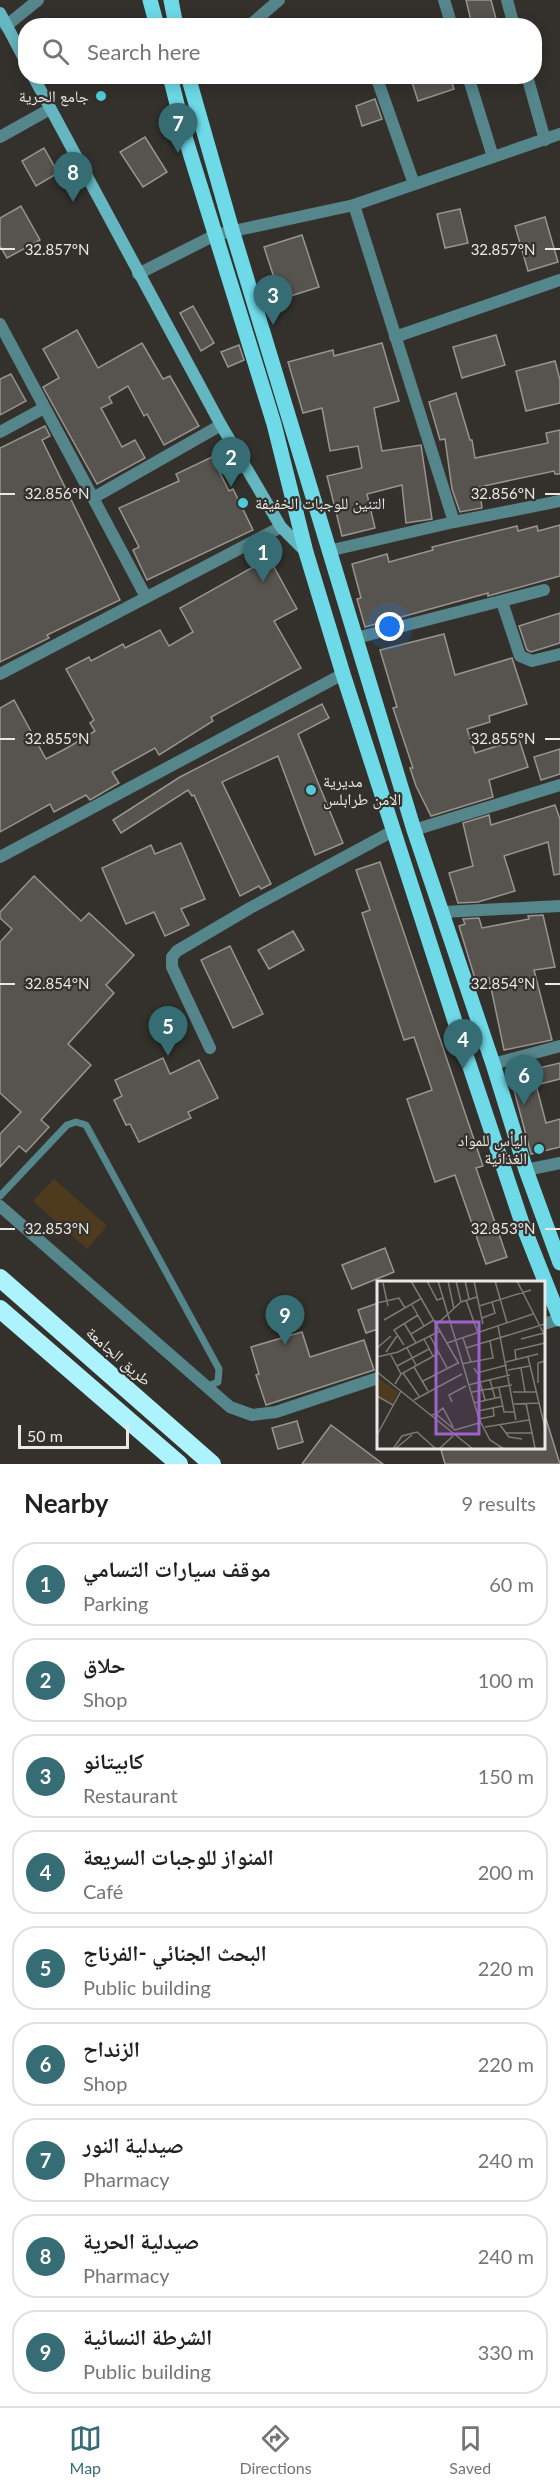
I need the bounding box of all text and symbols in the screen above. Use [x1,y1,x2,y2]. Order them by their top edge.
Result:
search box [18,18,542,84]
icon: search [39,35,72,68]
text: Search here [87,38,200,65]
place label: جامع الحرية [19,86,89,107]
marker: جامع الحرية [94,89,108,103]
pin: 7 [158,104,198,153]
pin: 8 [54,152,92,202]
text: 32.857°N [25,240,89,258]
text: 32.857°N [471,240,535,258]
pin: 3 [254,276,292,325]
pin: 2 [212,438,250,487]
text: 32.856°N [25,484,89,502]
text: 32.856°N [471,484,535,502]
place label: التنين للوجبات الخفيفة [255,493,385,514]
marker: التنين للوجبات الخفيفة [236,496,250,510]
pin: 1 [244,532,282,582]
your location [375,612,404,641]
text: 32.855°N [25,729,89,747]
text: 32.855°N [471,729,535,747]
place label: مديرية الامن طرابلس [323,771,401,810]
marker: مديرية الامن طرابلس [304,783,318,797]
text: 32.854°N [25,974,89,992]
text: 32.854°N [471,974,535,992]
pin: 5 [148,1006,188,1056]
pin: 4 [444,1020,482,1069]
pin: 6 [504,1056,544,1105]
place label: اليأس للمواد الغذائية [458,1130,527,1167]
marker: اليأس للمواد الغذائية [532,1142,546,1156]
text: 32.853°N [25,1219,89,1237]
text: 32.853°N [471,1219,535,1237]
inset map [377,1281,545,1449]
pin: 9 [266,1296,304,1345]
street label: طريق الجامعة [82,1322,156,1391]
scale bar [18,1422,129,1450]
text: 50 m [27,1426,63,1445]
text: Nearby [24,1487,109,1519]
text: 9 results [461,1491,536,1515]
text: موقف سيارات التسامي [83,1555,271,1582]
text: 1 [40,1572,51,1596]
text: 60 m [489,1572,534,1596]
text: Parking [83,1591,148,1615]
text: حلاق [83,1651,126,1678]
text: 2 [40,1668,51,1692]
text: 100 m [478,1668,534,1692]
text: Shop [83,1687,127,1711]
text: كابيتانو [83,1747,144,1774]
text: 3 [40,1764,51,1788]
text: 150 m [478,1764,534,1788]
text: Restaurant [83,1783,178,1807]
text: المنواز للوجبات السريعة [83,1843,274,1870]
text: 4 [40,1860,51,1884]
text: 200 m [478,1860,534,1884]
text: Café [83,1879,123,1903]
text: البحث الجنائي -الفرناج [83,1939,267,1966]
text: 5 [40,1956,51,1980]
text: 220 m [478,1956,534,1980]
text: Public building [83,1975,211,1999]
text: الزنداح [83,2035,140,2062]
text: 6 [40,2052,51,2076]
text: 220 m [478,2052,534,2076]
text: Shop [83,2071,127,2095]
text: صيدلية النور [83,2131,184,2158]
text: 7 [40,2148,51,2172]
text: 240 m [478,2148,534,2172]
text: Pharmacy [83,2167,170,2191]
text: صيدلية الحرية [83,2227,199,2254]
text: 8 [40,2244,51,2268]
text: 240 m [478,2244,534,2268]
text: Pharmacy [83,2263,170,2287]
text: الشرطة النسائية [83,2323,212,2350]
text: 9 [40,2340,51,2364]
text: 330 m [478,2340,534,2364]
text: Public building [83,2359,211,2383]
tab: Map [69,2422,102,2477]
tab: Directions [239,2422,312,2477]
tab: Saved [449,2422,491,2477]

